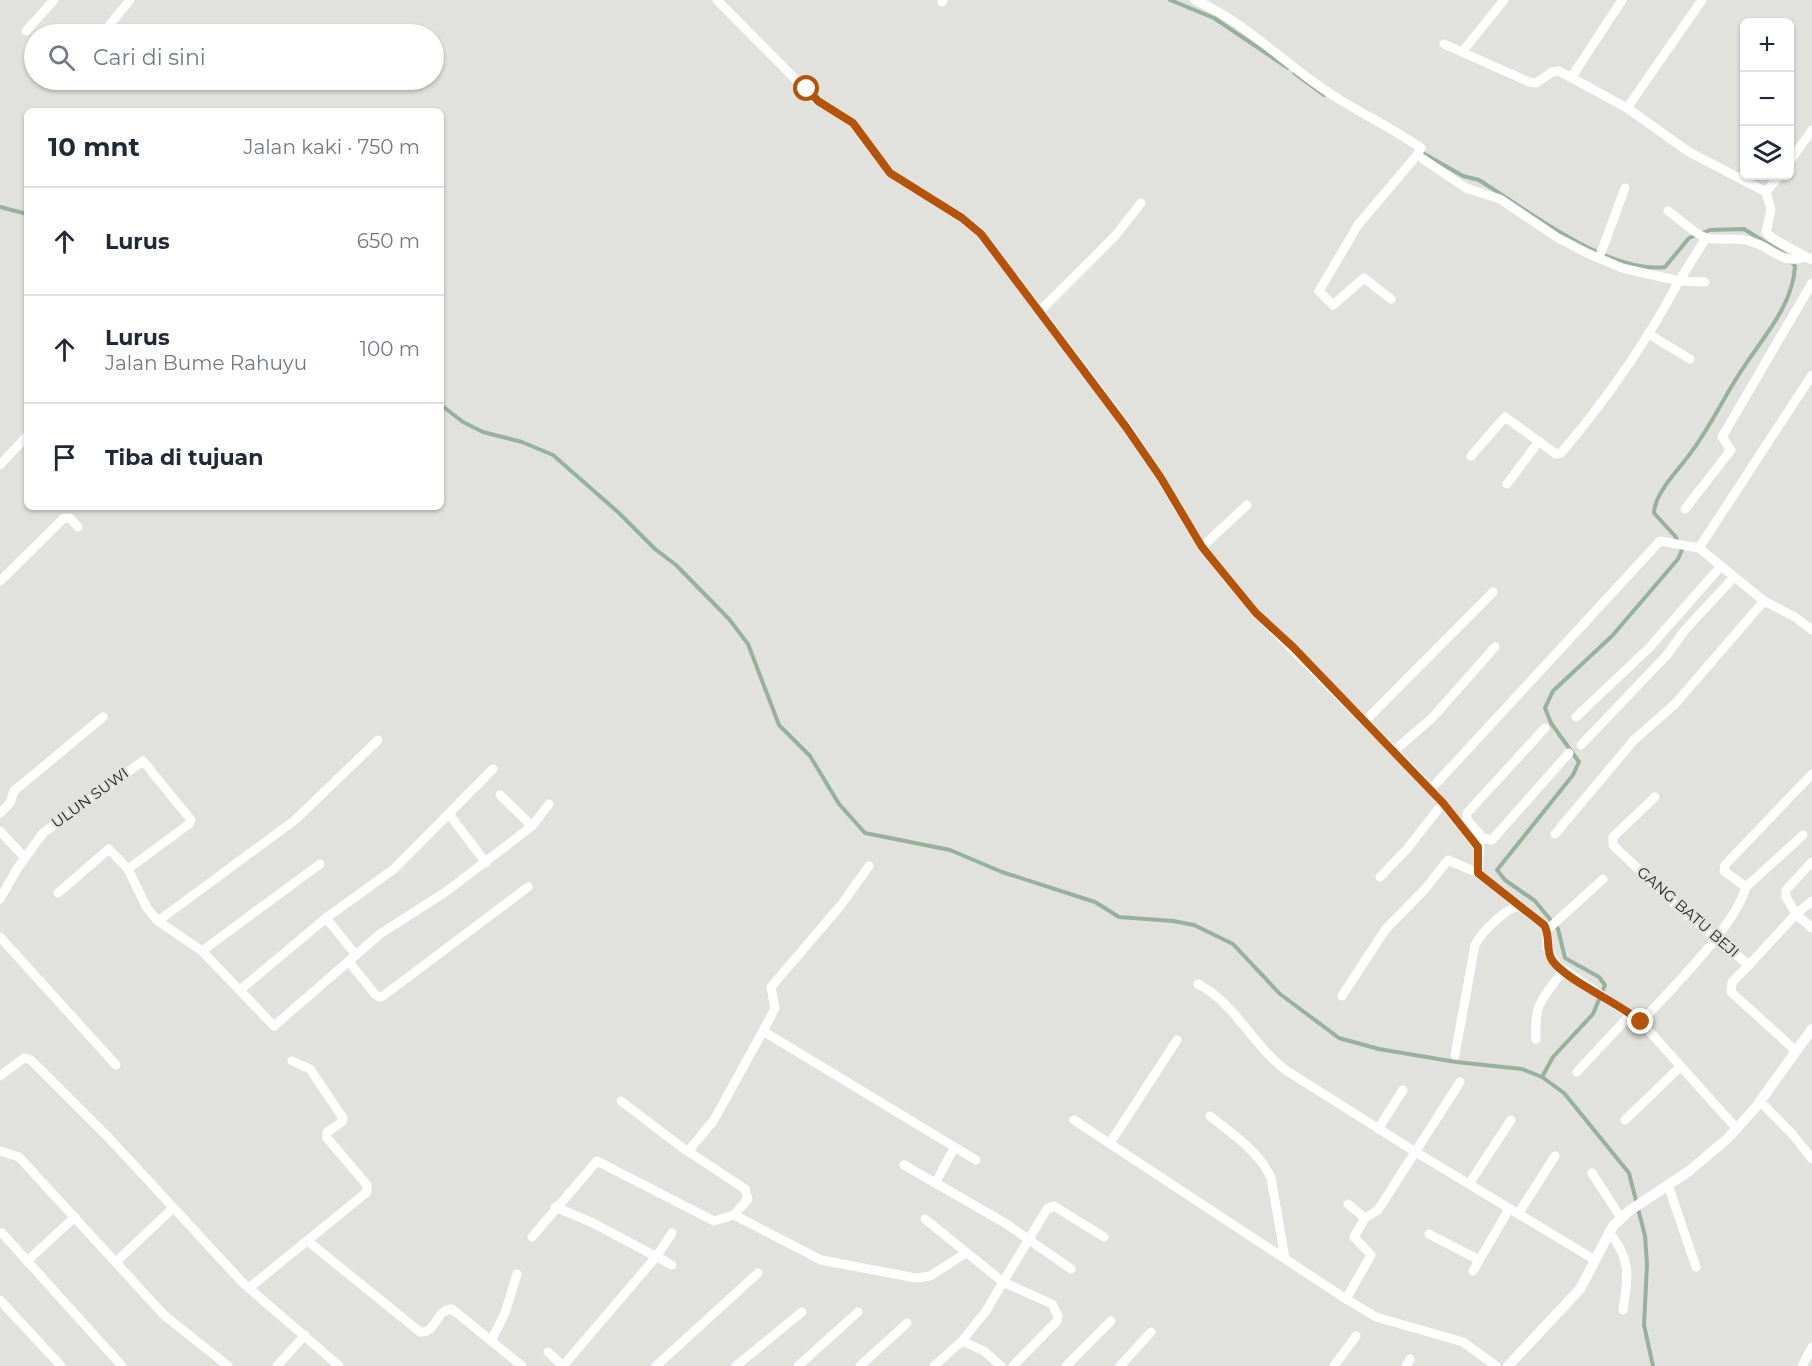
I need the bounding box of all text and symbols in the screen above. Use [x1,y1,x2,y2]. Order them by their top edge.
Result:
map controls [1740,18,1794,180]
button: + [1740,18,1794,72]
search box [24,24,444,90]
icon: search [45,41,78,74]
text: Cari di sini [93,44,206,71]
button: − [1740,72,1794,126]
route start [793,75,819,101]
button: layers [1740,126,1794,180]
text: 10 mnt [48,131,140,163]
text: Jalan kaki · 750 m [243,135,420,159]
icon: ahead [48,225,81,258]
text: Lurus [105,228,170,255]
text: 650 m [357,229,420,253]
text: Lurus [105,324,170,351]
icon: ahead [48,333,81,366]
text: 100 m [360,337,420,361]
text: Jalan Bume Rahuyu [105,351,307,375]
icon: arrive [48,441,81,474]
text: Tiba di tujuan [105,444,263,471]
street label: ULUN SUWI [47,763,132,832]
street label: GANG BATU BEJI [1633,862,1743,961]
route end [1627,1008,1653,1034]

